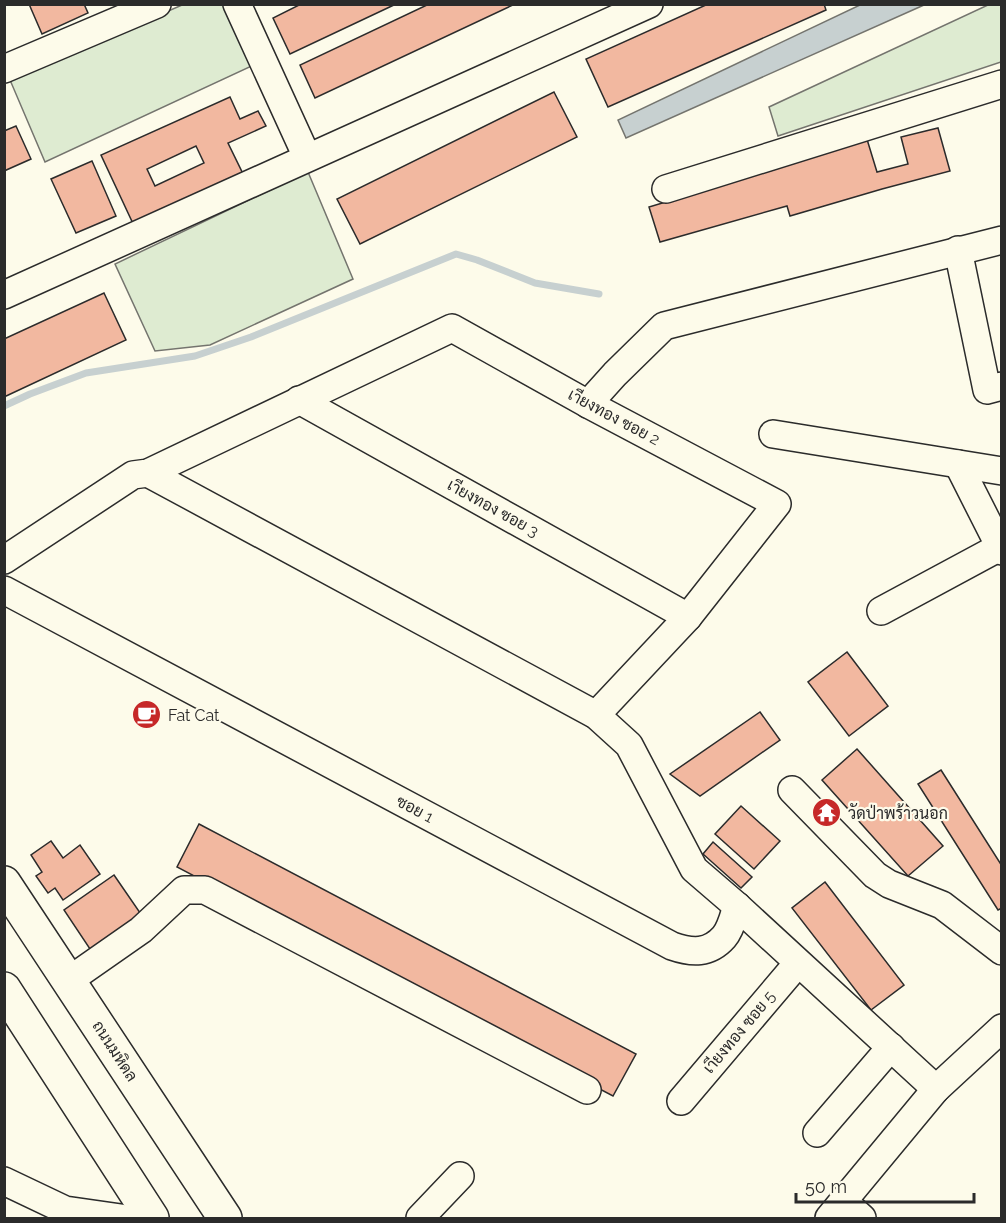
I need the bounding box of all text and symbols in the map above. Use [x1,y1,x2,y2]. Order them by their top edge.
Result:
street label: เาียงทอง ซอย 2 [565,383,664,449]
street label: เาียงทอง ซอย 3 [444,473,543,541]
cafe icon: Fat Cat [131,699,163,731]
place label: Fat Cat [168,706,220,725]
street label: ซอย 1 [393,791,437,827]
temple icon: วัดป่าพร้าวนอก [811,797,843,829]
place label: วัดป่าพร้าวนอก [848,803,948,823]
street label: เาียงทอง ซอย 5 [698,985,779,1077]
street label: ถนนมหิดล [88,1017,142,1085]
scale bar [796,1166,974,1204]
text: 50 m [805,1176,847,1197]

